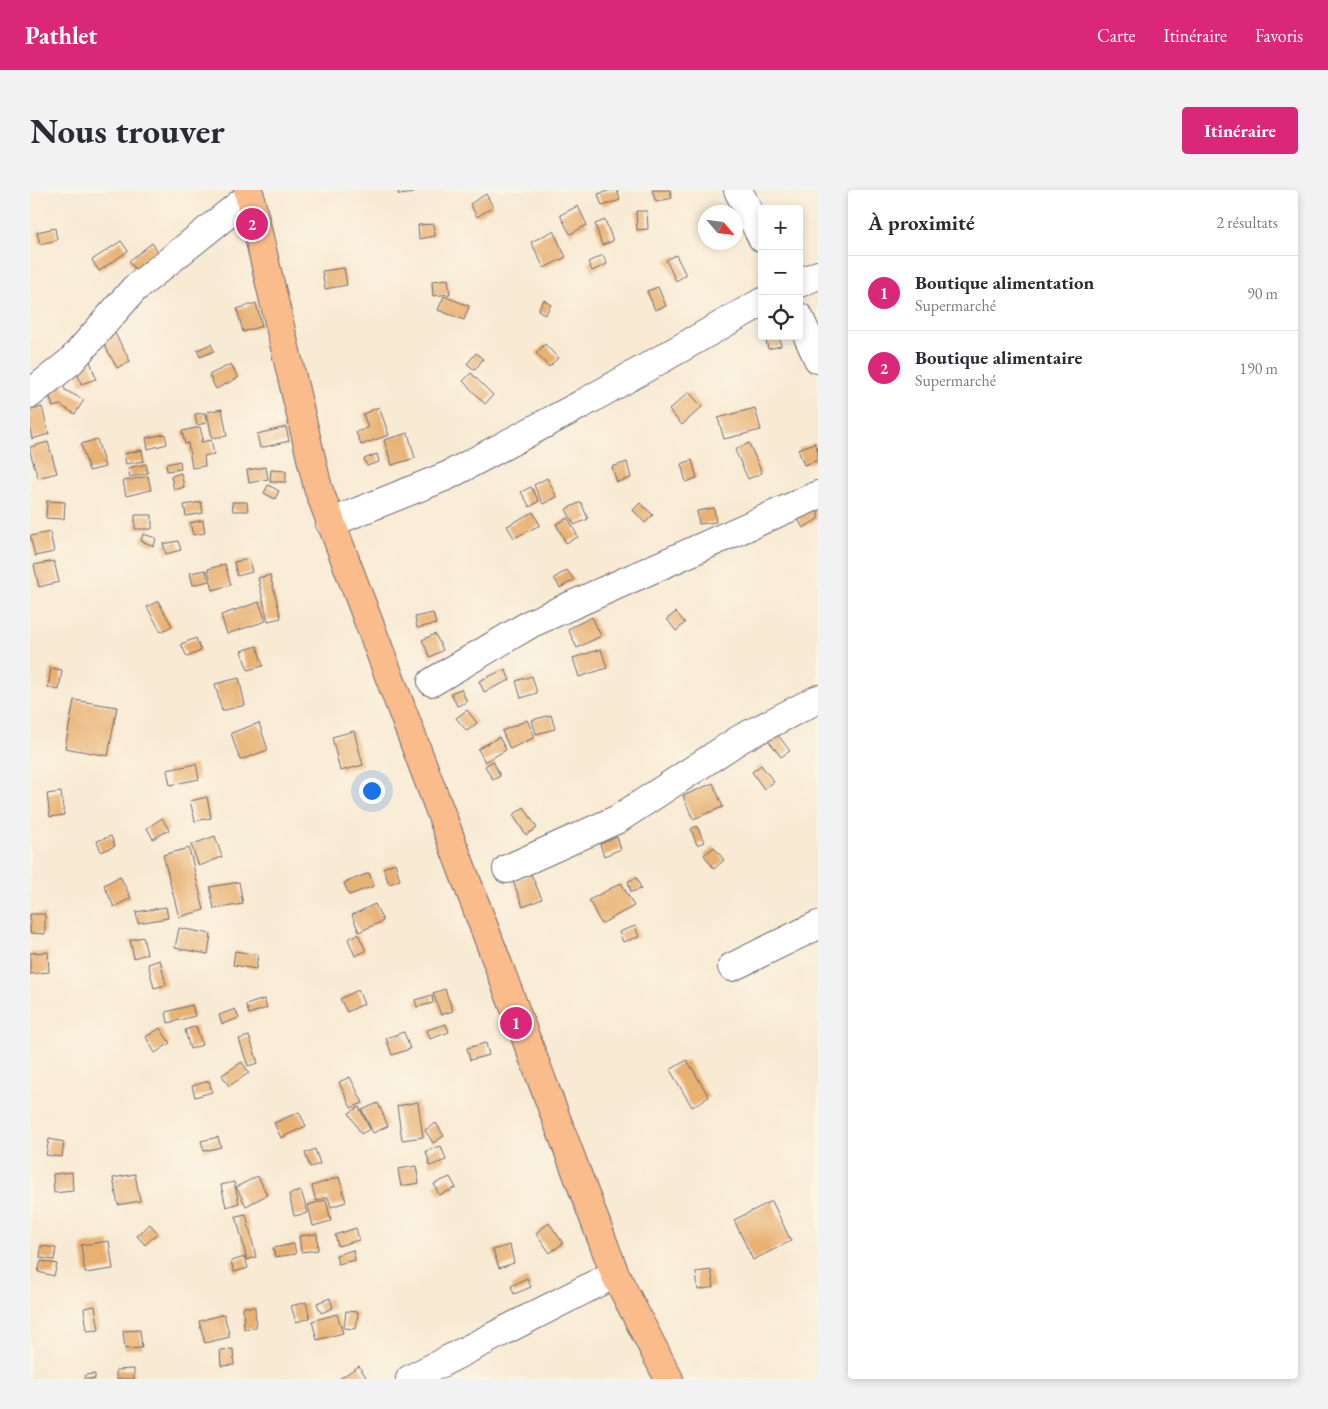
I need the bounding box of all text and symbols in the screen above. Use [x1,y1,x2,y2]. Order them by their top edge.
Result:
text: Pathlet [25,20,97,51]
text: Carte [1097,24,1136,47]
text: Itinéraire [1164,24,1227,47]
text: Favoris [1255,24,1303,47]
button: Itinéraire [1182,107,1298,154]
text: Nous trouver [30,108,225,153]
pin: 2 [236,205,268,243]
north arrow [698,205,743,250]
map controls [758,205,803,340]
button: + [758,205,803,250]
text: À proximité [868,209,975,236]
text: 2 résultats [1216,212,1278,233]
button: − [758,250,803,295]
text: Boutique alimentation [915,270,1094,295]
text: 1 [880,283,888,304]
text: 90 m [1247,283,1278,304]
button: locate [758,295,803,340]
text: Supermarché [915,295,996,316]
text: Boutique alimentaire [915,345,1082,370]
text: 2 [880,358,888,379]
text: 190 m [1239,358,1278,379]
text: Supermarché [915,370,996,391]
your location [359,778,385,804]
pin: 1 [500,1004,532,1042]

